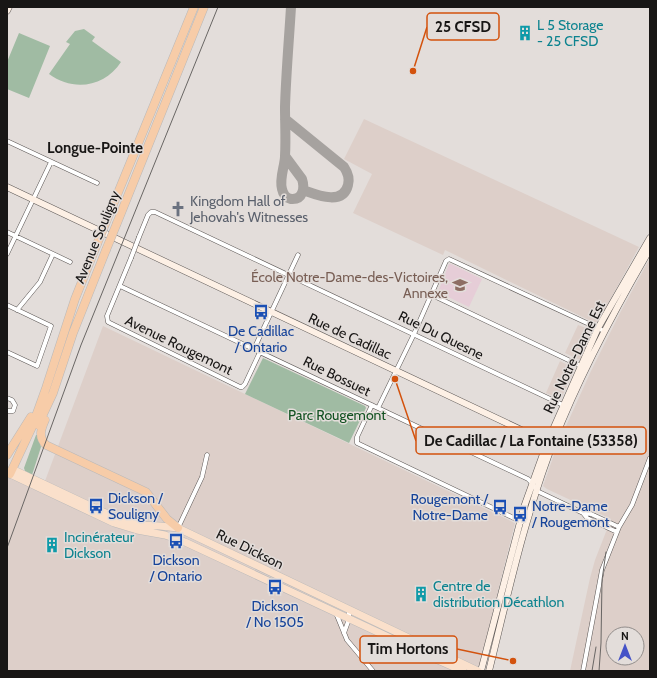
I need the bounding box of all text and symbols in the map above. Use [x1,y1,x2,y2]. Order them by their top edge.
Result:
callout: 25 CFSD [427,13,499,40]
place label: L 5 Storage - 25 CFSD [537,16,603,50]
text: 25 CFSD [435,18,491,36]
building icon: L 5 Storage - 25 CFSD [516,24,534,42]
district label: Longue-Pointe [47,139,143,157]
street label: Avenue Souligny [70,188,124,286]
place label: Kingdom Hall of Jehovah's Witnesses [189,192,308,226]
church icon: Kingdom Hall of Jehovah's Witnesses [169,200,187,218]
place label: École Notre-Dame-des-Victoires, Annexe [251,268,448,302]
school or university icon: École Notre-Dame-des-Victoires, Annexe [451,276,469,294]
street label: Rue Notre-Dame Est [539,298,609,416]
bus stop icon: De Cadillac / Ontario [252,303,270,321]
street label: Rue Du Quesne [395,307,487,363]
street label: Rue de Cadillac [306,309,394,363]
street label: Avenue Rougemont [122,311,236,379]
place label: De Cadillac / Ontario [228,322,294,356]
street label: Rue Bossuet [300,352,374,400]
park label: Parc Rougemont [288,406,386,424]
callout: De Cadillac / La Fontaine (53358) [416,427,646,454]
text: De Cadillac / La Fontaine (53358) [424,432,638,450]
place label: Dickson / Souligny [108,489,163,523]
place label: Rougemont / Notre-Dame [411,490,488,524]
bus stop icon: Dickson / Souligny [87,497,105,515]
place label: Notre-Dame / Rougemont [531,497,610,531]
bus stop icon: Rougemont / Notre-Dame [491,498,509,516]
bus stop icon: Notre-Dame / Rougemont [511,505,529,523]
street label: Rue Dickson [213,525,287,573]
place label: Incinérateur Dickson [64,528,135,562]
bus stop icon: Dickson / Ontario [167,532,185,550]
building icon: Incinérateur Dickson [43,536,61,554]
place label: Dickson / Ontario [149,551,203,585]
place label: Centre de distribution Décathlon [433,577,565,611]
bus stop icon: Dickson / No 1505 [266,578,284,596]
building icon: Centre de distribution Décathlon [412,585,430,603]
place label: Dickson / No 1505 [245,597,304,631]
north arrow [605,626,645,666]
text: N [621,629,629,643]
callout: Tim Hortons [360,636,457,663]
text: Tim Hortons [368,640,448,658]

